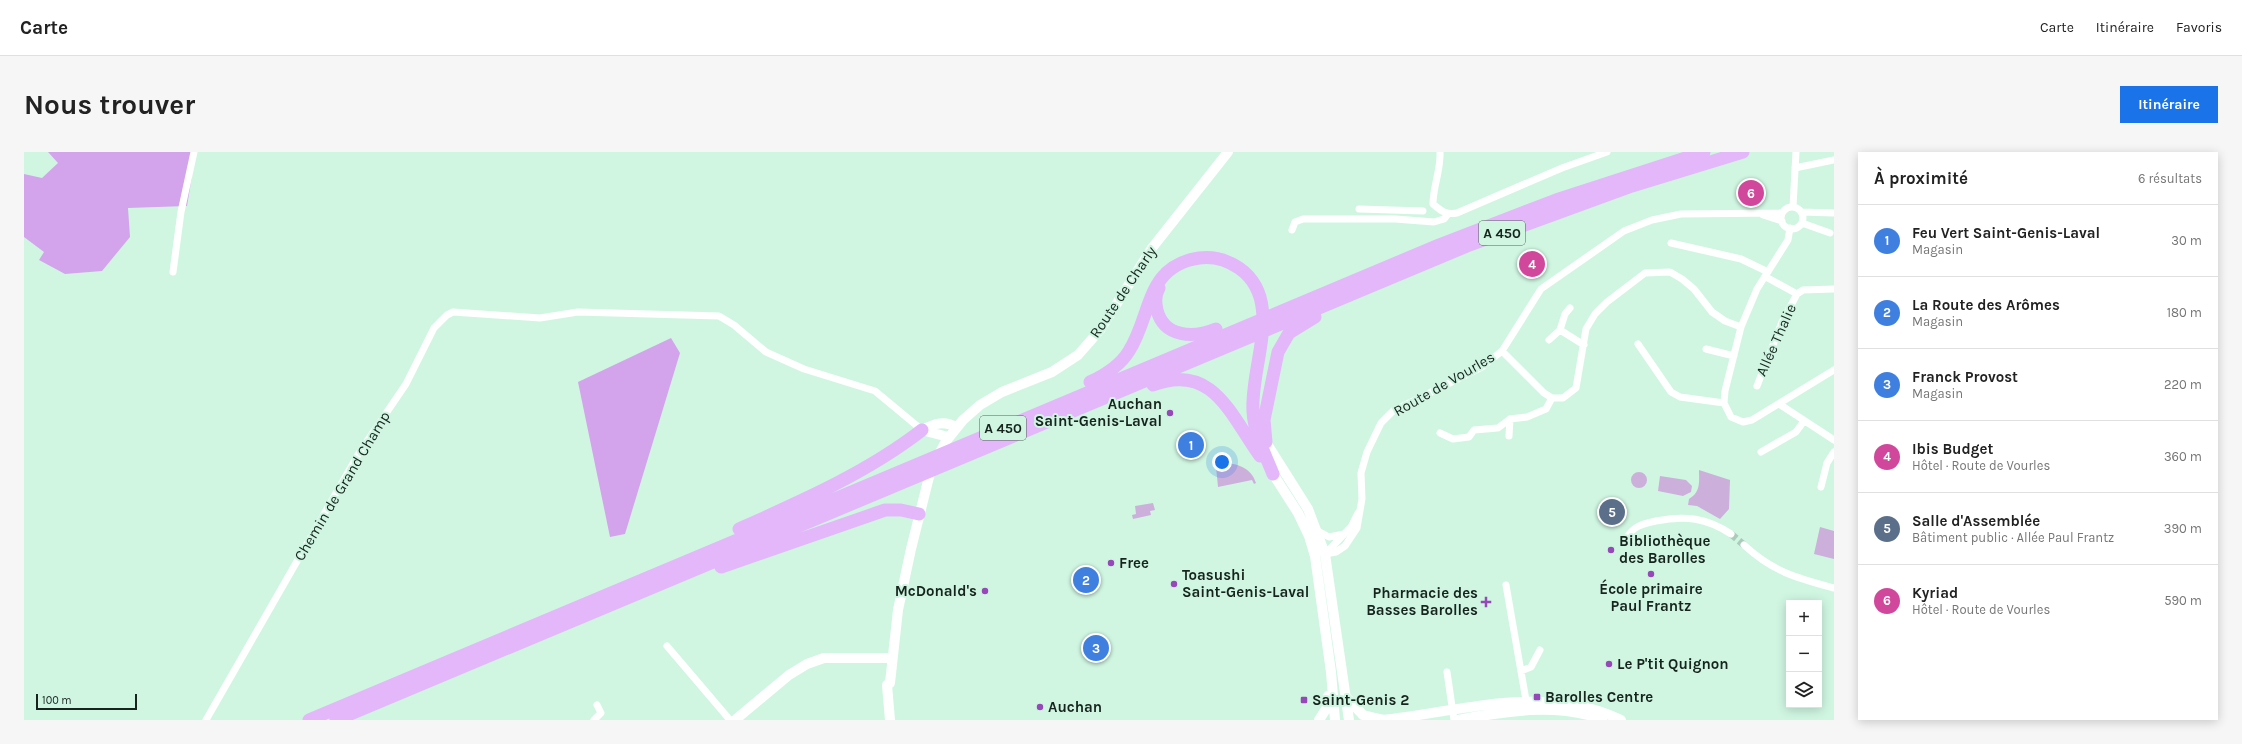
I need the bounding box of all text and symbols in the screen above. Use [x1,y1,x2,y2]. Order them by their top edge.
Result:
text: Carte [20,17,68,39]
text: Carte [2040,19,2074,36]
text: Itinéraire [2096,19,2154,36]
text: Favoris [2176,19,2222,36]
button: Itinéraire [2120,86,2218,123]
text: Nous trouver [24,88,195,121]
text: À proximité [1874,168,1968,188]
text: 6 résultats [2138,171,2202,186]
pin: 6 [1738,178,1764,208]
road number: A 450 [1479,221,1525,245]
text: Feu Vert Saint-Genis-Laval [1912,224,2100,242]
text: 1 [1885,233,1889,248]
text: 30 m [2171,233,2202,248]
text: Magasin [1912,242,1963,257]
street label: Route de Charly [1086,243,1160,341]
pin: 4 [1519,249,1545,279]
text: La Route des Arômes [1912,296,2060,314]
street label: Allée Thalie [1752,301,1800,379]
text: 2 [1883,305,1891,320]
text: 180 m [2167,305,2202,320]
text: Magasin [1912,314,1963,329]
street label: Route de Vourles [1390,348,1498,420]
text: Franck Provost [1912,368,2018,386]
text: 3 [1883,377,1891,392]
text: 220 m [2164,377,2202,392]
text: Magasin [1912,386,1963,401]
place label: Auchan Saint-Genis-Laval [1035,395,1162,430]
street label: Chemin de Grand Champ [290,408,394,564]
marker: Auchan Saint-Genis-Laval [1165,408,1175,418]
road number: A 450 [980,416,1026,440]
pin: 1 [1178,430,1204,460]
text: Ibis Budget [1912,440,1993,458]
text: 4 [1883,449,1891,464]
text: 360 m [2164,449,2202,464]
your location [1212,452,1232,472]
text: Hôtel · Route de Vourles [1912,458,2050,473]
pin: 5 [1599,497,1625,527]
text: Salle d'Assemblée [1912,512,2040,530]
text: 5 [1883,521,1891,536]
text: 390 m [2164,521,2202,536]
text: Bâtiment public · Allée Paul Frantz [1912,530,2114,545]
place label: Bibliothèque des Barolles [1619,532,1711,567]
marker: Bibliothèque des Barolles [1606,545,1616,555]
place label: Free [1119,554,1149,572]
marker: Free [1106,558,1116,568]
pin: 2 [1073,565,1099,595]
place label: Toasushi Saint-Genis-Laval [1182,566,1309,601]
marker: École primaire Paul Frantz [1646,569,1656,579]
marker: Toasushi Saint-Genis-Laval [1169,579,1179,589]
place label: École primaire Paul Frantz [1599,579,1703,615]
place label: McDonald's [895,582,977,600]
place label: Pharmacie des Basses Barolles [1366,584,1478,619]
text: Kyriad [1912,584,1958,602]
marker: McDonald's [980,586,990,596]
text: 6 [1883,593,1891,608]
text: 590 m [2164,593,2202,608]
marker: Pharmacie des Basses Barolles [1481,597,1491,607]
map controls [1786,600,1822,708]
button: + [1786,600,1822,636]
text: Hôtel · Route de Vourles [1912,602,2050,617]
pin: 3 [1083,633,1109,663]
button: − [1786,636,1822,672]
place label: Le P'tit Quignon [1617,655,1729,673]
marker: Le P'tit Quignon [1604,659,1614,669]
button: layers [1786,672,1822,708]
place label: Barolles Centre [1545,688,1653,706]
place label: Saint-Genis 2 [1312,691,1409,709]
scale bar [36,692,137,711]
marker: Barolles Centre [1532,692,1542,702]
text: 100 m [42,694,72,707]
marker: Saint-Genis 2 [1299,695,1309,705]
place label: Auchan [1048,698,1102,716]
marker: Auchan [1035,702,1045,712]

